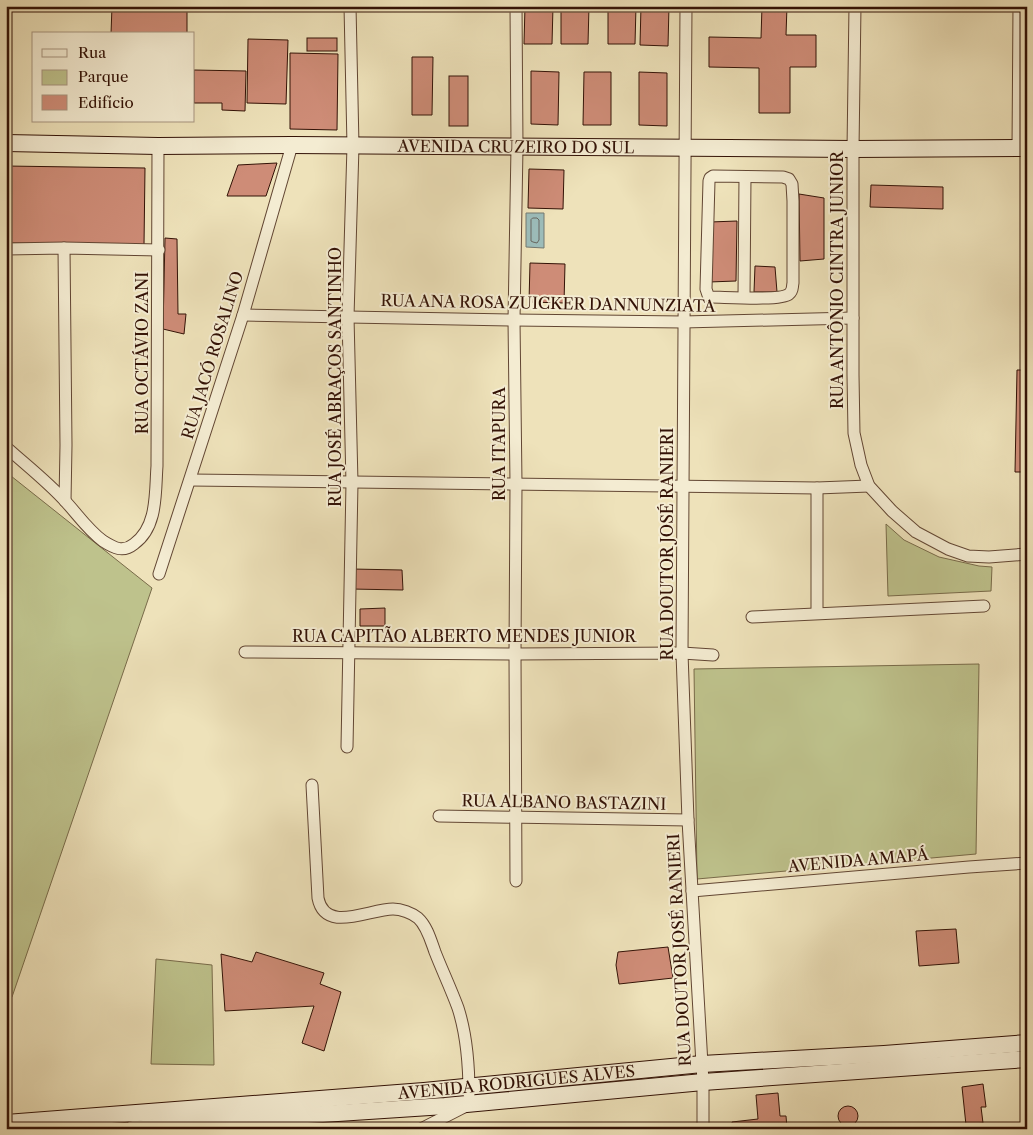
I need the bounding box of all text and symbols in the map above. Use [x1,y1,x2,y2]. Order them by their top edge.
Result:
legend [32,32,195,122]
text: Rua [78,43,106,62]
text: Parque [78,67,128,86]
text: Edifício [78,93,134,112]
street label: AVENIDA CRUZEIRO DO SUL [397,136,635,157]
street label: RUA ANTÔNIO CINTRA JUNIOR [827,150,847,409]
street label: RUA JOSÉ ABRAÇOS SANTINHO [325,247,345,507]
street label: RUA JACÓ ROSALINO [177,269,247,441]
street label: RUA OCTÁVIO ZANI [132,272,152,434]
street label: RUA ANA ROSA ZUICKER DANNUNZIATA [380,290,717,316]
street label: RUA ITAPURA [489,386,509,501]
street label: RUA DOUTOR JOSÉ RANIERI [657,427,677,661]
street label: RUA CAPITÃO ALBERTO MENDES JUNIOR [292,625,637,646]
street label: RUA ALBANO BASTAZINI [461,790,667,814]
street label: RUA DOUTOR JOSÉ RANIERI [663,833,695,1067]
street label: AVENIDA AMAPÁ [786,844,930,876]
street label: AVENIDA RODRIGUES ALVES [396,1061,636,1103]

